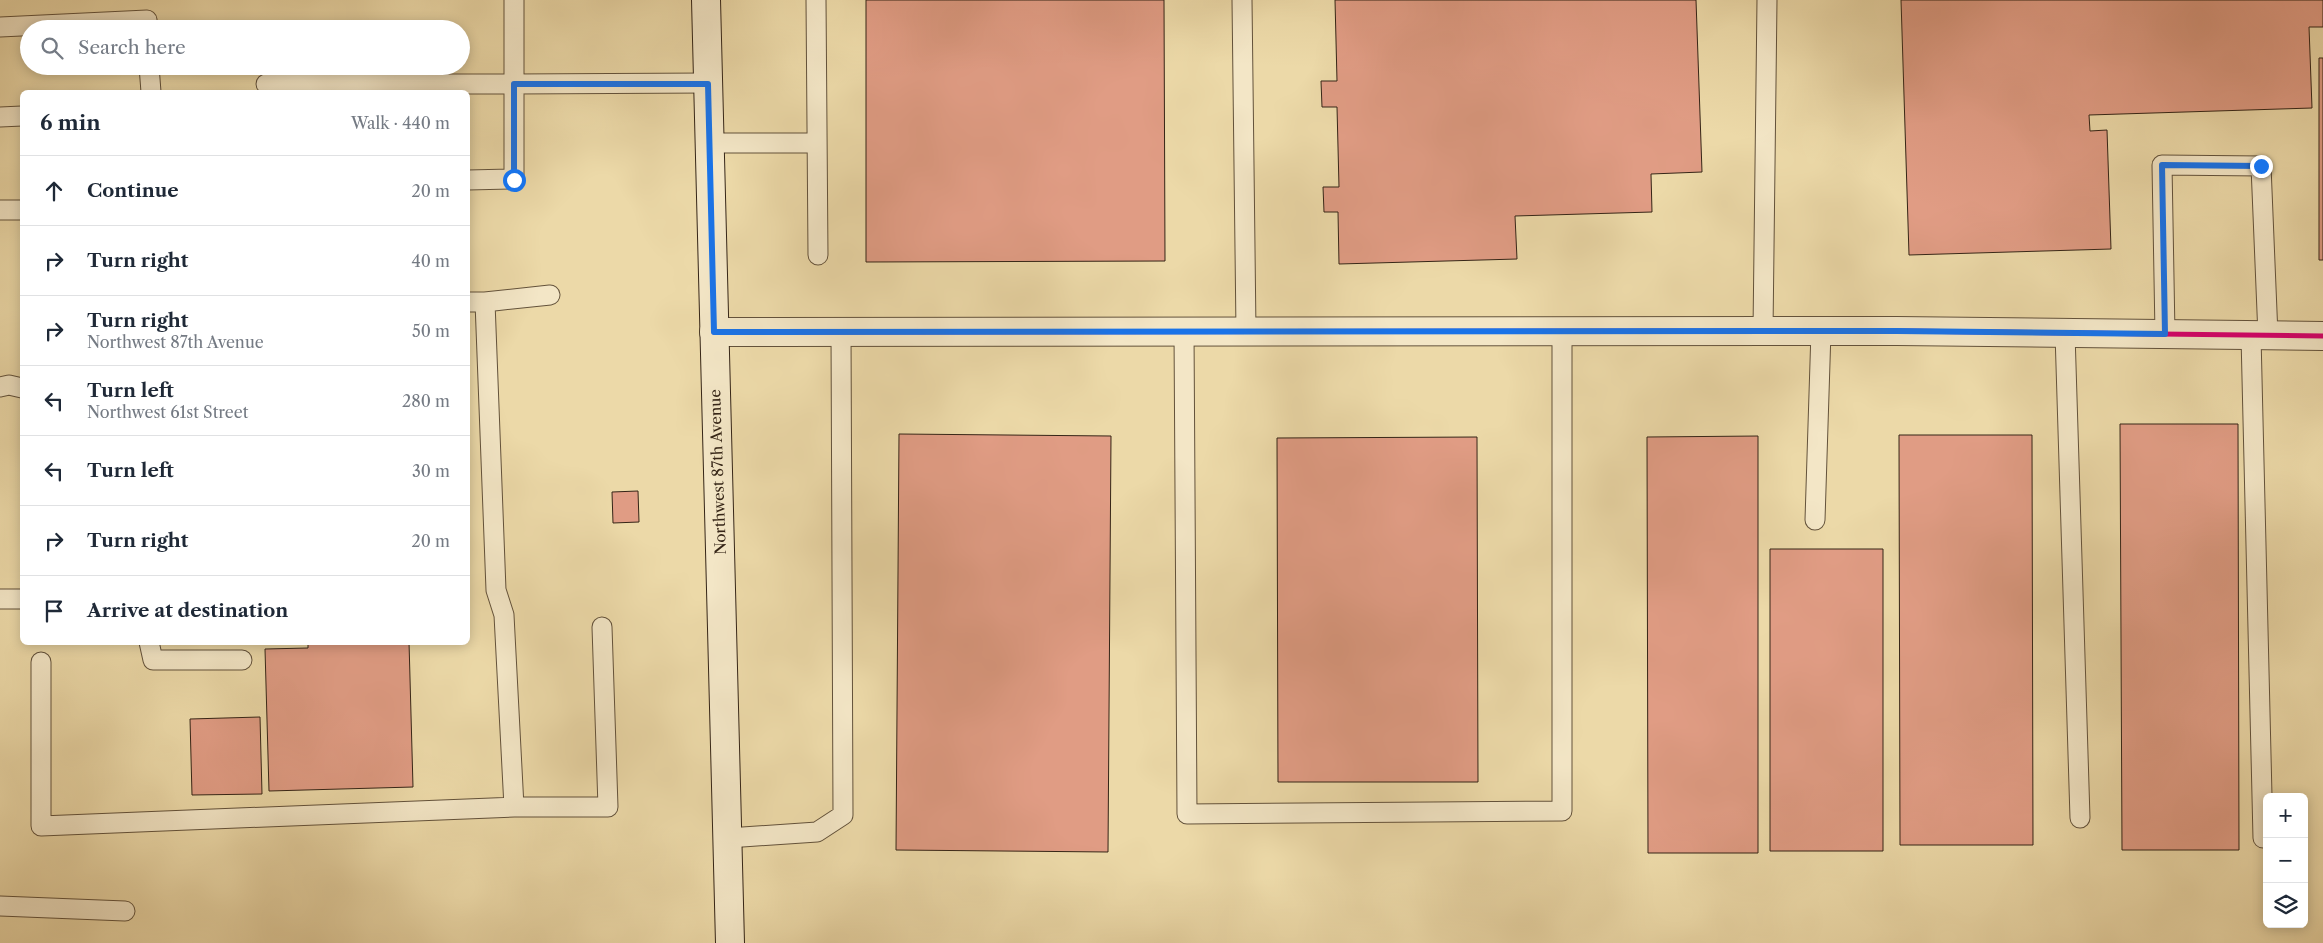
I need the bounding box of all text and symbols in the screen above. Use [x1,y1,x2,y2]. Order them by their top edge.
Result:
search box [20,20,470,75]
icon: search [38,34,66,62]
text: Search here [78,36,186,59]
text: 6 min [40,110,101,135]
text: Walk · 440 m [351,113,450,133]
route end [2250,155,2273,178]
route start [503,169,526,192]
icon: ahead [40,177,68,205]
text: Continue [87,179,179,202]
text: 20 m [411,181,450,201]
icon: right [40,247,68,275]
text: Turn right [87,249,188,272]
text: 40 m [411,251,450,271]
text: Turn right [87,309,188,332]
icon: right [40,317,68,345]
text: 50 m [412,321,450,341]
text: Northwest 87th Avenue [87,332,264,352]
text: Turn left [87,379,174,402]
icon: left [40,387,68,415]
street label: Northwest 87th Avenue [705,389,730,555]
text: 280 m [402,391,450,411]
text: Northwest 61st Street [87,402,248,422]
icon: left [40,457,68,485]
text: Turn left [87,459,174,482]
text: 30 m [412,461,450,481]
icon: right [40,527,68,555]
text: Turn right [87,529,188,552]
text: 20 m [411,531,450,551]
icon: arrive [40,597,68,625]
text: Arrive at destination [87,599,288,622]
map controls [2263,793,2308,928]
button: + [2263,793,2308,838]
button: − [2263,838,2308,883]
button: layers [2263,883,2308,928]

